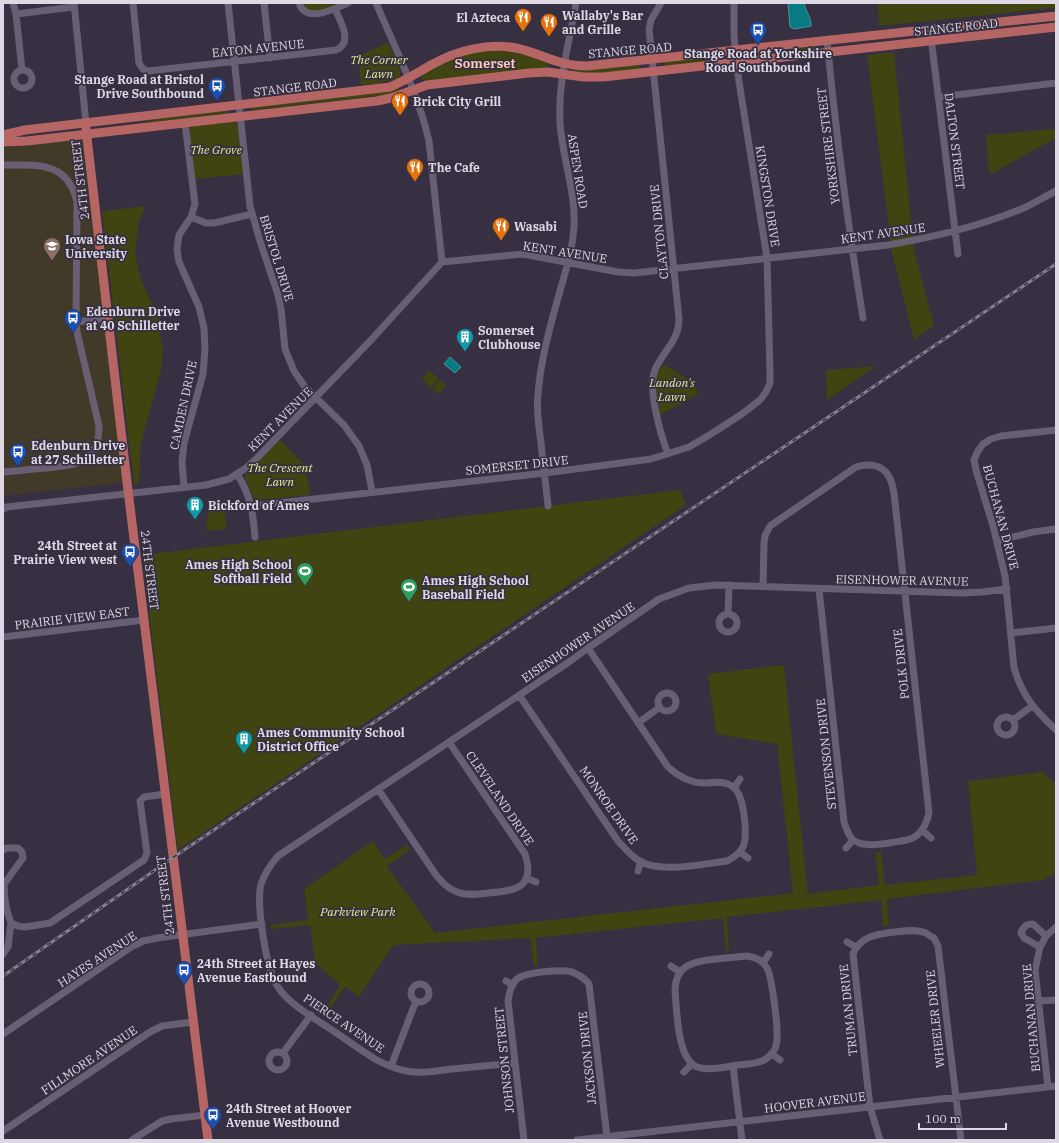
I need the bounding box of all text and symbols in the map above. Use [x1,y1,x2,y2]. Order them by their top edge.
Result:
restaurant icon: El Azteca [513,7,533,32]
place label: Wallaby's Bar and Grille [562,8,643,37]
place label: El Azteca [456,10,510,25]
restaurant icon: Wallaby's Bar and Grille [539,12,559,37]
street label: STANGE ROAD [914,15,998,39]
bus stop icon: Stange Road at Yorkshire Road Southbound [748,20,768,45]
street label: EATON AVENUE [211,36,305,60]
street label: STANGE ROAD [588,39,672,61]
place label: Stange Road at Yorkshire Road Southbound [684,46,832,75]
park label: The Corner Lawn [350,52,408,81]
district label: Somerset [455,55,516,72]
place label: Stange Road at Bristol Drive Southbound [74,72,204,101]
street label: STANGE ROAD [253,74,337,100]
bus stop icon: Stange Road at Bristol Drive Southbound [207,76,227,101]
street label: YORKSHIRE STREET [813,87,843,205]
restaurant icon: Brick City Grill [390,91,410,116]
street label: DALTON STREET [942,92,968,190]
place label: Brick City Grill [413,94,501,109]
street label: ASPEN ROAD [565,133,591,209]
street label: 24TH STREET [68,139,92,221]
park label: The Grove [190,142,243,157]
street label: KINGSTON DRIVE [753,144,783,248]
restaurant icon: The Cafe [405,157,425,182]
place label: The Cafe [428,160,480,175]
street label: CLAYTON DRIVE [647,184,671,280]
street label: BRISTOL DRIVE [257,213,297,303]
restaurant icon: Wasabi [491,216,511,241]
place label: Wasabi [514,219,557,234]
street label: KENT AVENUE [840,220,926,246]
place label: Iowa State University [65,232,127,261]
school or university icon: Iowa State University [42,236,62,261]
street label: KENT AVENUE [522,238,608,266]
place label: Edenburn Drive at 40 Schilletter [86,304,181,333]
bus stop icon: Edenburn Drive at 40 Schilletter [63,308,83,333]
place label: Somerset Clubhouse [478,323,541,352]
building icon: Somerset Clubhouse [455,327,475,352]
street label: CAMDEN DRIVE [166,359,200,451]
park label: Landon's Lawn [648,375,695,404]
street label: KENT AVENUE [245,384,315,454]
place label: Edenburn Drive at 27 Schilletter [31,438,126,467]
bus stop icon: Edenburn Drive at 27 Schilletter [8,442,28,467]
street label: SOMERSET DRIVE [465,452,569,478]
park label: The Crescent Lawn [247,460,313,489]
street label: BUCHANAN DRIVE [980,463,1022,571]
building icon: Bickford of Ames [185,495,205,520]
place label: Bickford of Ames [208,498,309,513]
street label: 24TH STREET [138,529,162,611]
place label: 24th Street at Prairie View west [13,538,118,567]
bus stop icon: 24th Street at Prairie View west [120,542,140,567]
place label: Ames High School Softball Field [185,557,292,586]
sports icon: Ames High School Softball Field [295,561,315,586]
street label: EISENHOWER AVENUE [835,571,969,589]
place label: Ames High School Baseball Field [422,573,529,602]
sports icon: Ames High School Baseball Field [399,577,419,602]
street label: EISENHOWER AVENUE [519,599,637,685]
street label: PRAIRIE VIEW EAST [14,603,130,632]
street label: POLK DRIVE [890,628,912,700]
street label: STEVENSON DRIVE [813,698,839,810]
place label: Ames Community School District Office [257,725,405,754]
building icon: Ames Community School District Office [234,729,254,754]
street label: CLEVELAND DRIVE [463,748,537,848]
street label: MONROE DRIVE [577,763,641,847]
street label: 24TH STREET [153,854,177,936]
park label: Parkview Park [319,904,396,919]
street label: HAYES AVENUE [55,928,139,990]
place label: 24th Street at Hayes Avenue Eastbound [197,956,315,985]
bus stop icon: 24th Street at Hayes Avenue Eastbound [174,960,194,985]
street label: BUCHANAN DRIVE [1019,963,1043,1073]
street label: TRUMAN DRIVE [836,964,860,1056]
street label: WHEELER DRIVE [922,969,948,1069]
street label: PIERCE AVENUE [301,990,387,1056]
street label: JOHNSON STREET [491,1006,517,1114]
street label: JACKSON DRIVE [575,1011,599,1105]
street label: FILLMORE AVENUE [38,1022,140,1098]
street label: HOOVER AVENUE [763,1088,867,1116]
place label: 24th Street at Hoover Avenue Westbound [226,1101,351,1130]
bus stop icon: 24th Street at Hoover Avenue Westbound [203,1105,223,1130]
scale bar [919,1105,1006,1131]
text: 100 m [925,1111,961,1126]

